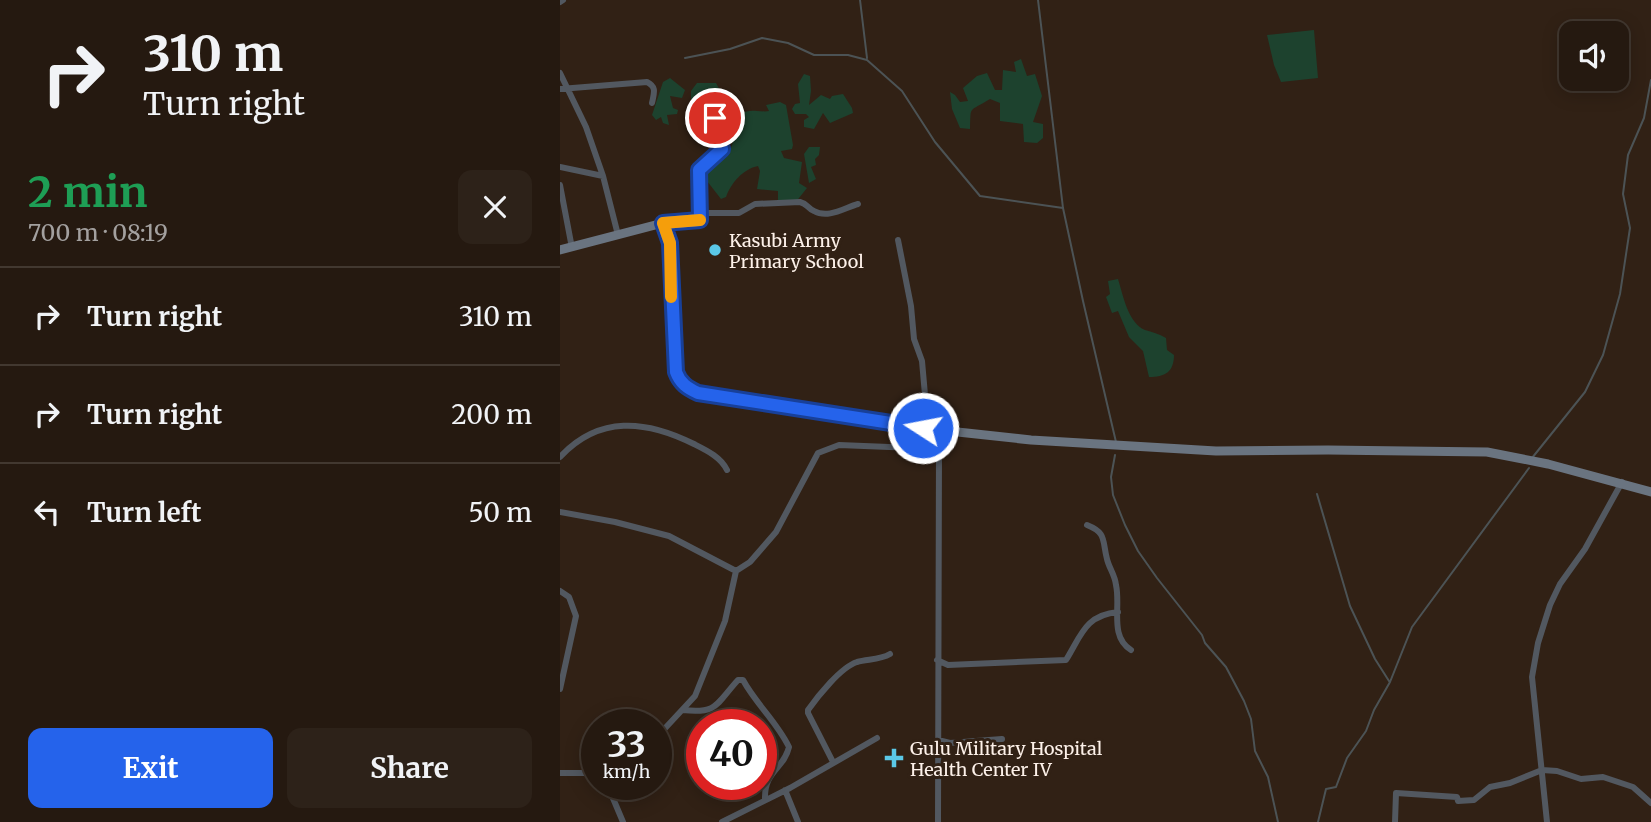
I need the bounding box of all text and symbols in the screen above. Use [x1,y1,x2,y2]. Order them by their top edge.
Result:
map controls [1559,21,1629,91]
button: sound [1559,21,1629,91]
text: 310 m [143,23,283,84]
icon: right [28,28,119,119]
text: Turn right [143,84,305,124]
pin [685,88,745,148]
icon: arrive [696,99,734,137]
text: 2 min [28,166,148,218]
button: close [458,170,532,244]
text: 700 m · 08:19 [28,218,168,247]
place label: Kasubi Army Primary School [729,229,864,273]
marker: Kasubi Army Primary School [707,242,723,258]
icon: right [28,297,66,335]
text: Turn right [87,300,222,333]
text: 310 m [459,300,532,333]
position arrow [886,391,960,465]
icon: right [28,395,66,433]
text: Turn right [87,398,222,431]
text: 200 m [451,398,532,431]
icon: left [28,493,66,531]
text: Turn left [87,496,201,529]
text: 50 m [468,496,532,529]
speed limit sign: 40 [686,709,777,800]
text: 33 [607,723,646,767]
button: Exit [28,728,273,808]
button: Share [287,728,532,808]
place label: Gulu Military Hospital Health Center IV [910,737,1103,781]
marker: Gulu Military Hospital Health Center IV [884,748,904,768]
text: km/h [603,760,650,783]

